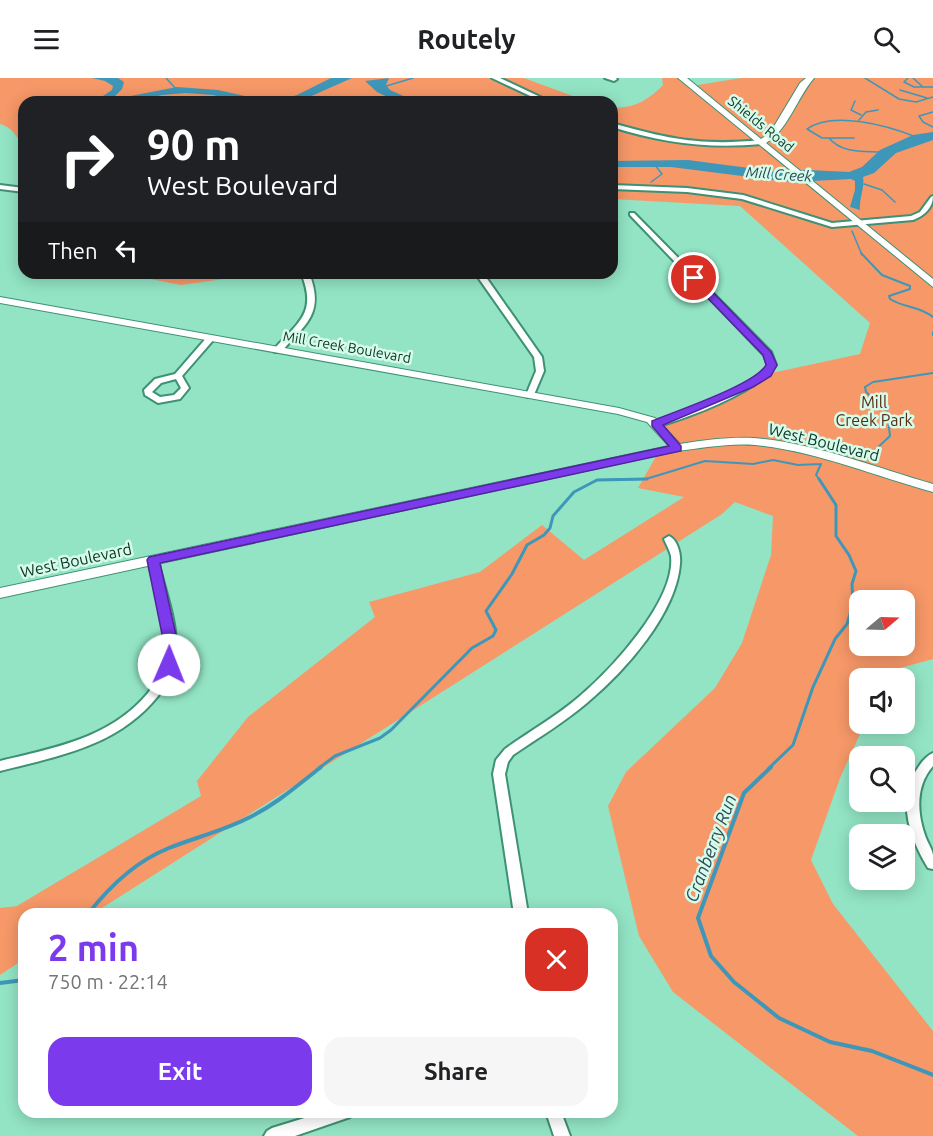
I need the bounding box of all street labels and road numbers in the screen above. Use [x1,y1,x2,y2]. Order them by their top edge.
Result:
street label: Shields Road [725,93,797,155]
street label: Mill Creek Boulevard [282,328,412,366]
street label: West Boulevard [767,420,881,464]
street label: West Boulevard [19,539,133,581]

